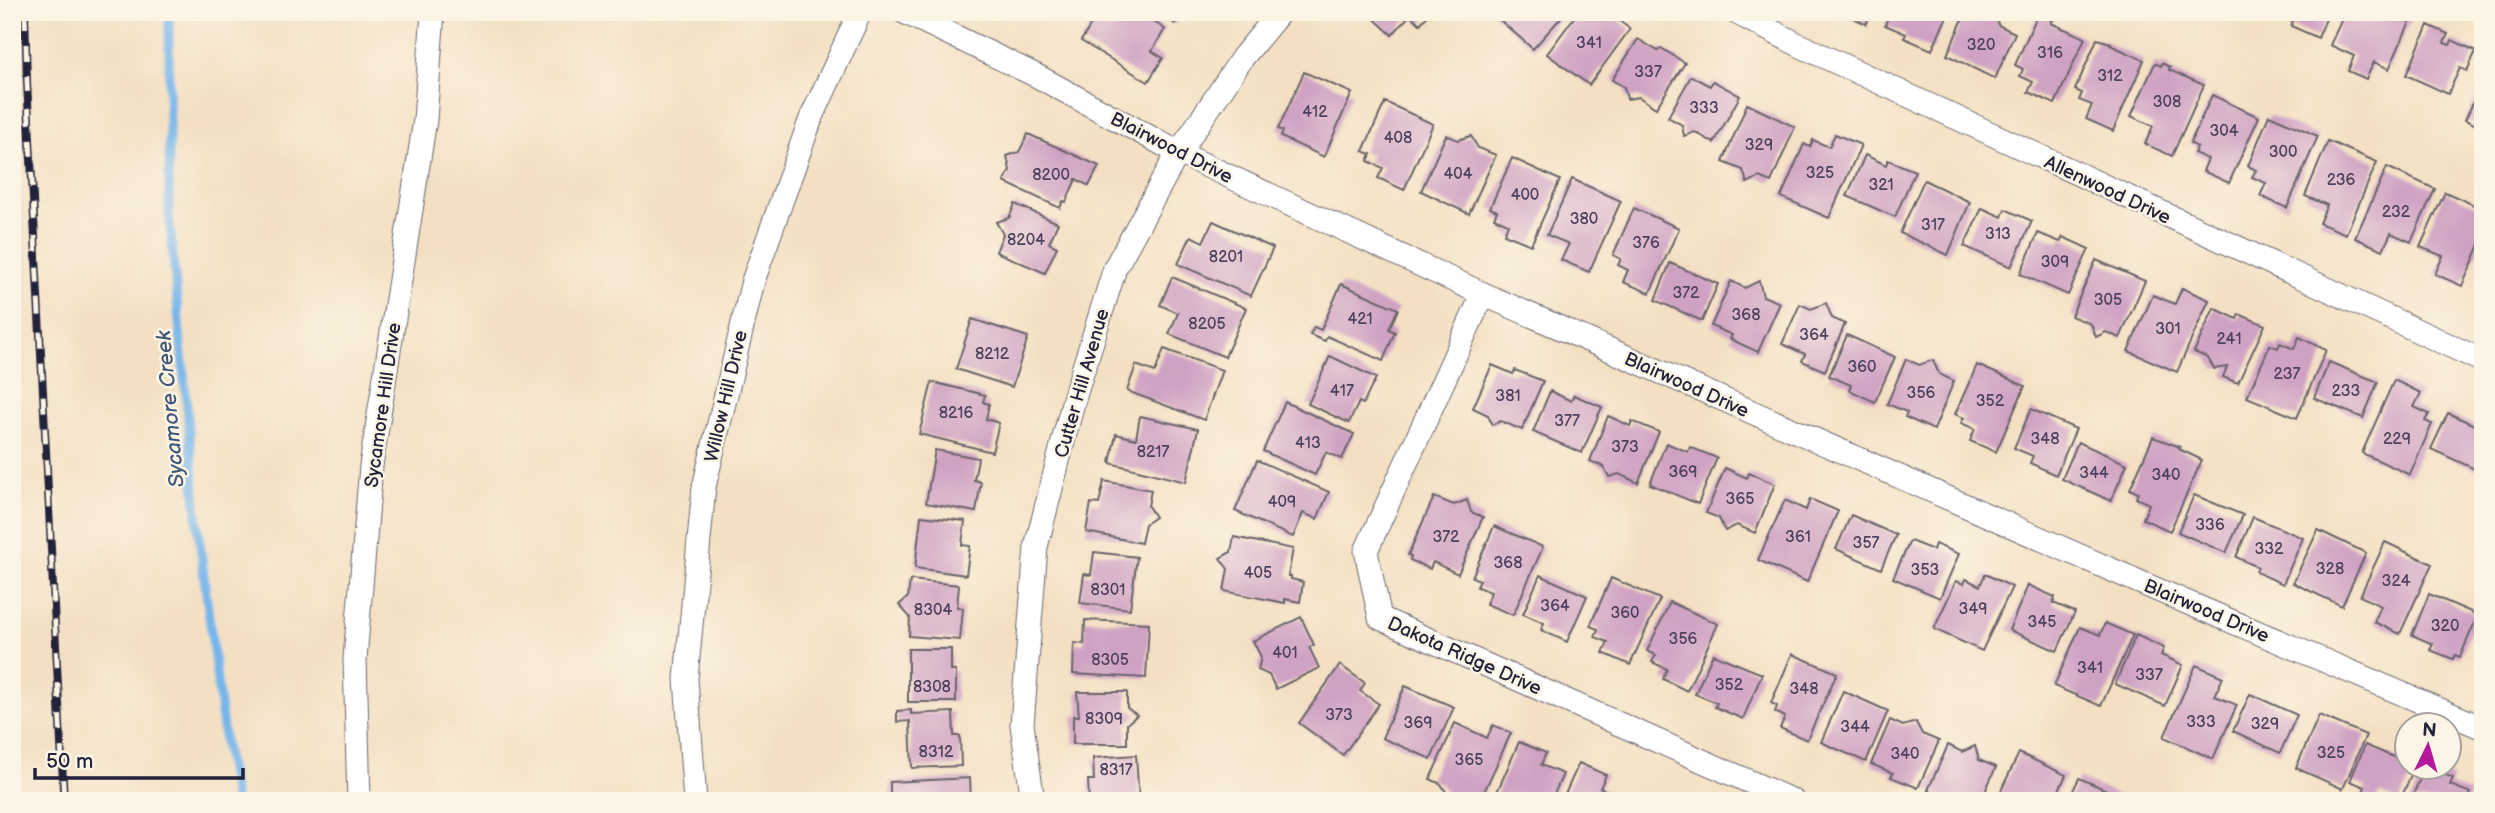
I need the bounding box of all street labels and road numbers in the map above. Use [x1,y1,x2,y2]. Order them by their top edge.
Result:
street label: Blairwood Drive [1106,108,1236,189]
street label: Allenwood Drive [2041,151,2174,230]
street label: Cutter Hill Avenue [1050,306,1115,461]
street label: Sycamore Hill Drive [361,321,406,489]
street label: Willow Hill Drive [700,328,753,464]
street label: Blairwood Drive [1620,348,1752,423]
street label: Blairwood Drive [2140,575,2273,648]
street label: Dakota Ridge Drive [1384,612,1545,701]

